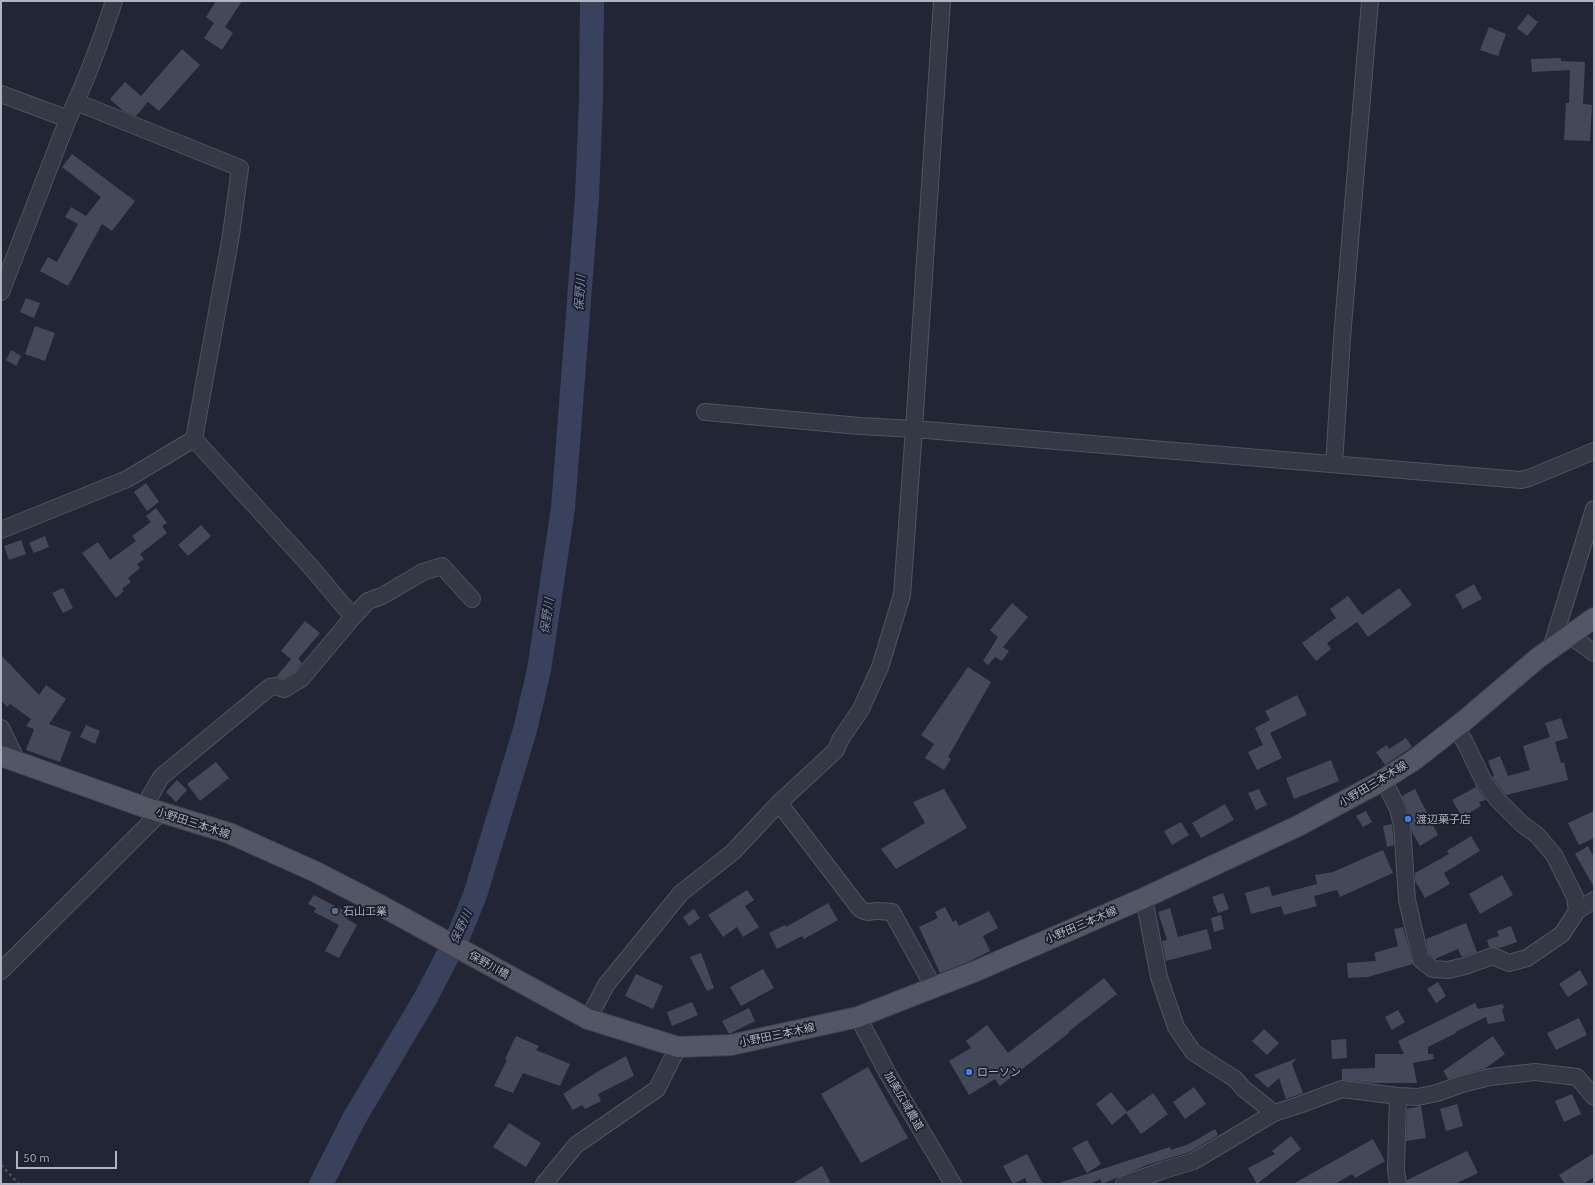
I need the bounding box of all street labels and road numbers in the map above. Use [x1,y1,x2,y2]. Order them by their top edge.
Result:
street label: 小野田三本木線 [1337,759,1409,809]
street label: 小野田三本木線 [154,805,232,841]
street label: 小野田三本木線 [1043,904,1119,946]
street label: 保野川橋 [467,949,511,981]
street label: 小野田三本木線 [738,1021,816,1049]
street label: 加美広域農道 [882,1069,926,1133]

